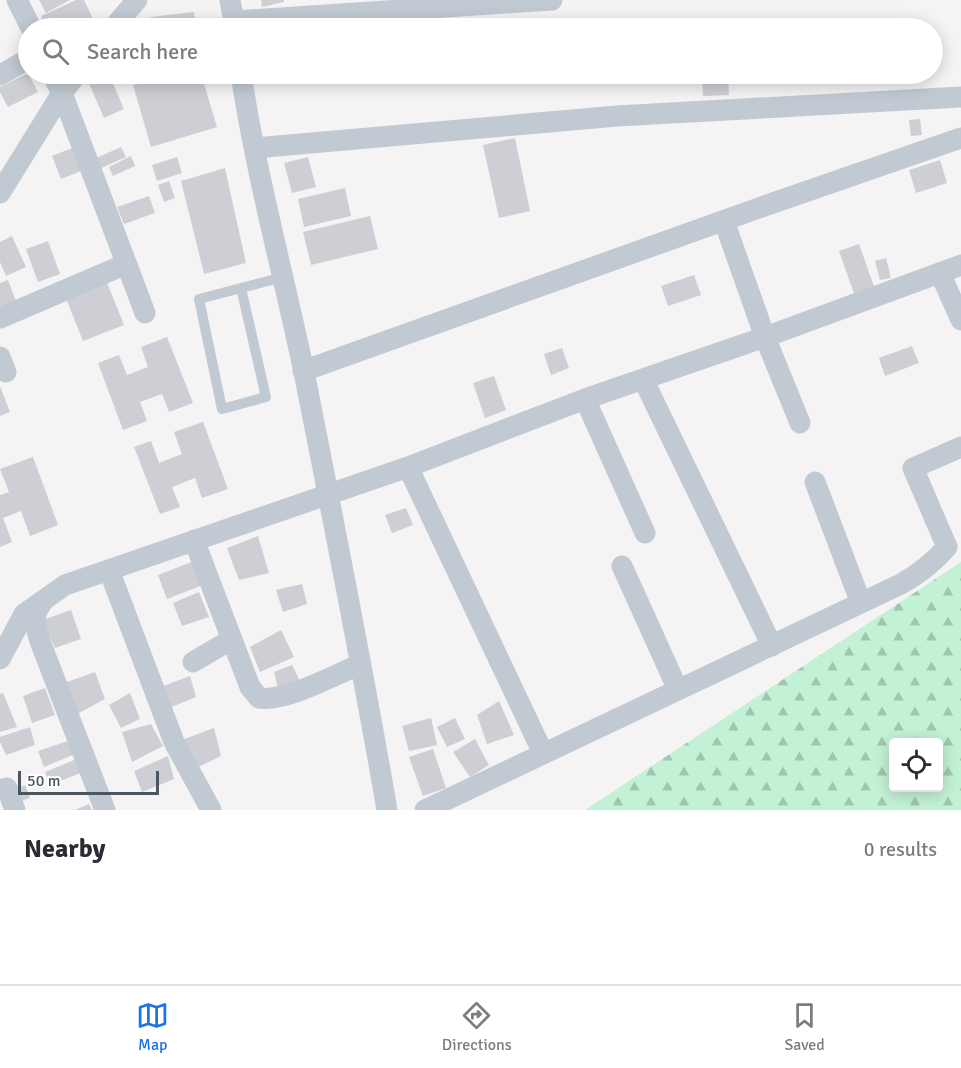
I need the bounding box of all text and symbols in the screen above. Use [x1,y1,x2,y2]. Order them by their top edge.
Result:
search box [18,18,943,84]
icon: search [39,35,72,68]
text: Search here [87,38,198,65]
map controls [889,738,943,792]
button: locate [889,738,943,792]
scale bar [18,768,159,796]
text: 50 m [27,771,61,791]
text: Nearby [24,833,105,865]
text: 0 results [864,837,937,862]
tab: Map [136,999,169,1055]
tab: Directions [442,999,512,1055]
tab: Saved [784,999,825,1055]

